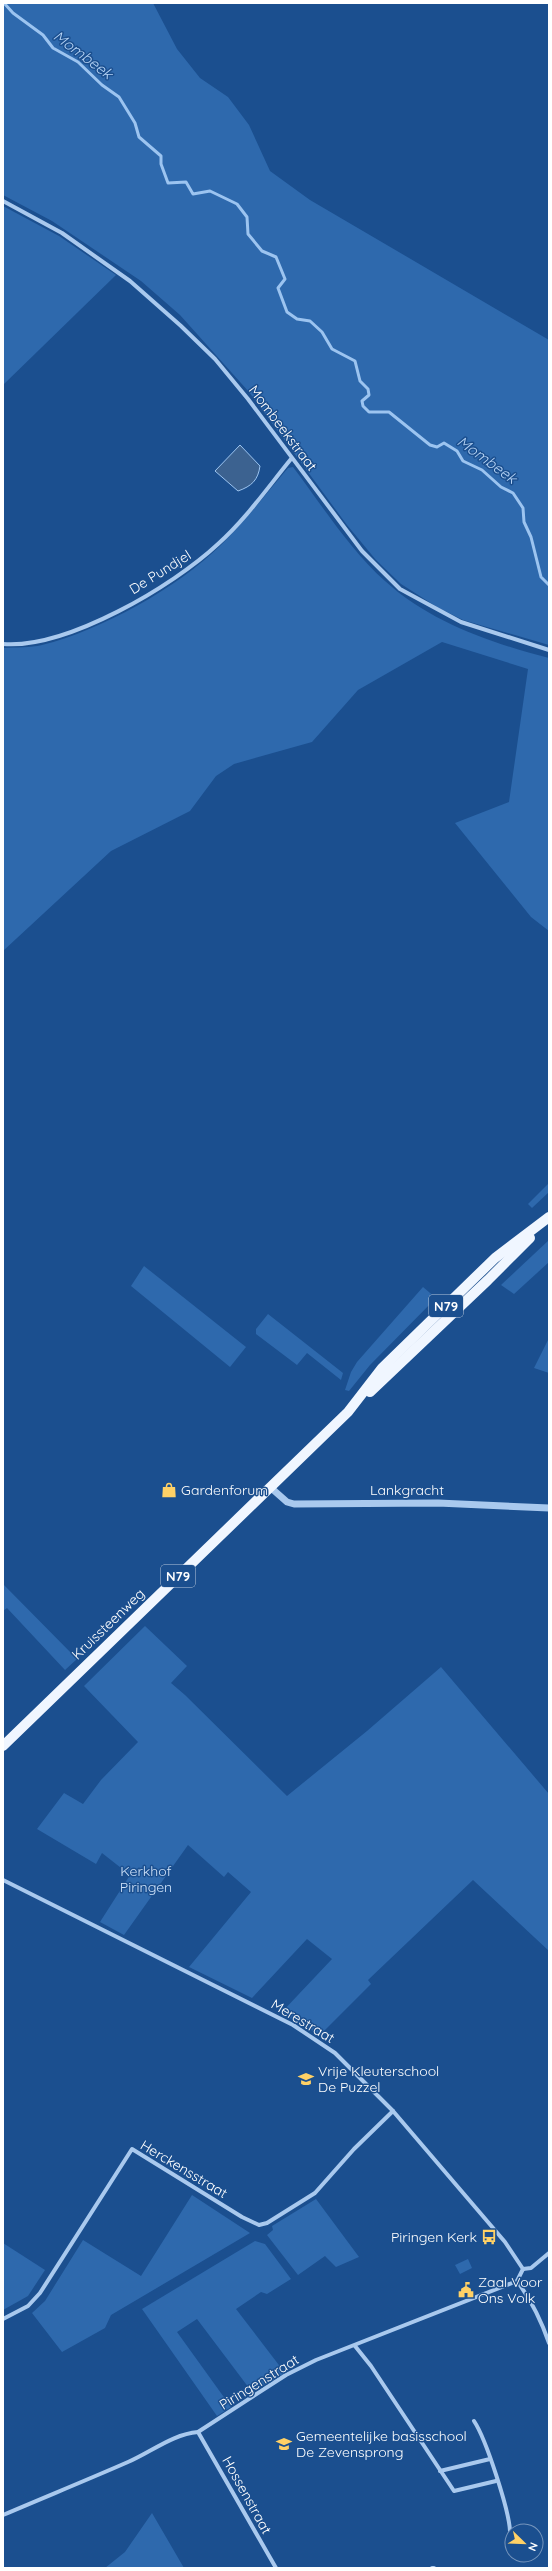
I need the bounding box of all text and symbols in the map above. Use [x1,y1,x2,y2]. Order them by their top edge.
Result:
water label: Mombeek [50,26,118,84]
street label: Mombeekstraat [245,381,321,475]
water label: Mombeek [454,432,522,489]
street label: De Pundjel [126,546,194,598]
road number: N79 [429,1295,463,1317]
shop icon: Gardenforum [160,1481,178,1499]
place label: Gardenforum [181,1481,268,1499]
street label: Lankgracht [370,1481,444,1499]
road number: N79 [161,1565,195,1587]
street label: Kruissteenweg [68,1585,148,1663]
park label: Kerkhof Piringen [120,1862,172,1896]
street label: Merestraat [268,1995,338,2047]
place label: Vrije Kleuterschool De Puzzel [318,2062,439,2096]
school or university icon: Vrije Kleuterschool De Puzzel [297,2070,315,2088]
street label: Herckensstraat [137,2136,231,2202]
place label: Piringen Kerk [391,2228,477,2246]
bus stop icon: Piringen Kerk [480,2228,498,2246]
place label: Zaal Voor Ons Volk [478,2273,543,2307]
public building icon: Zaal Voor Ons Volk [457,2281,475,2299]
street label: Piringenstraat [216,2350,302,2414]
place label: Gemeentelijke basisschool De Zevensprong [296,2427,467,2461]
school or university icon: Gemeentelijke basisschool De Zevensprong [275,2435,293,2453]
street label: Hossenstraat [218,2453,276,2537]
north arrow [504,2523,544,2563]
text: N [525,2540,541,2553]

